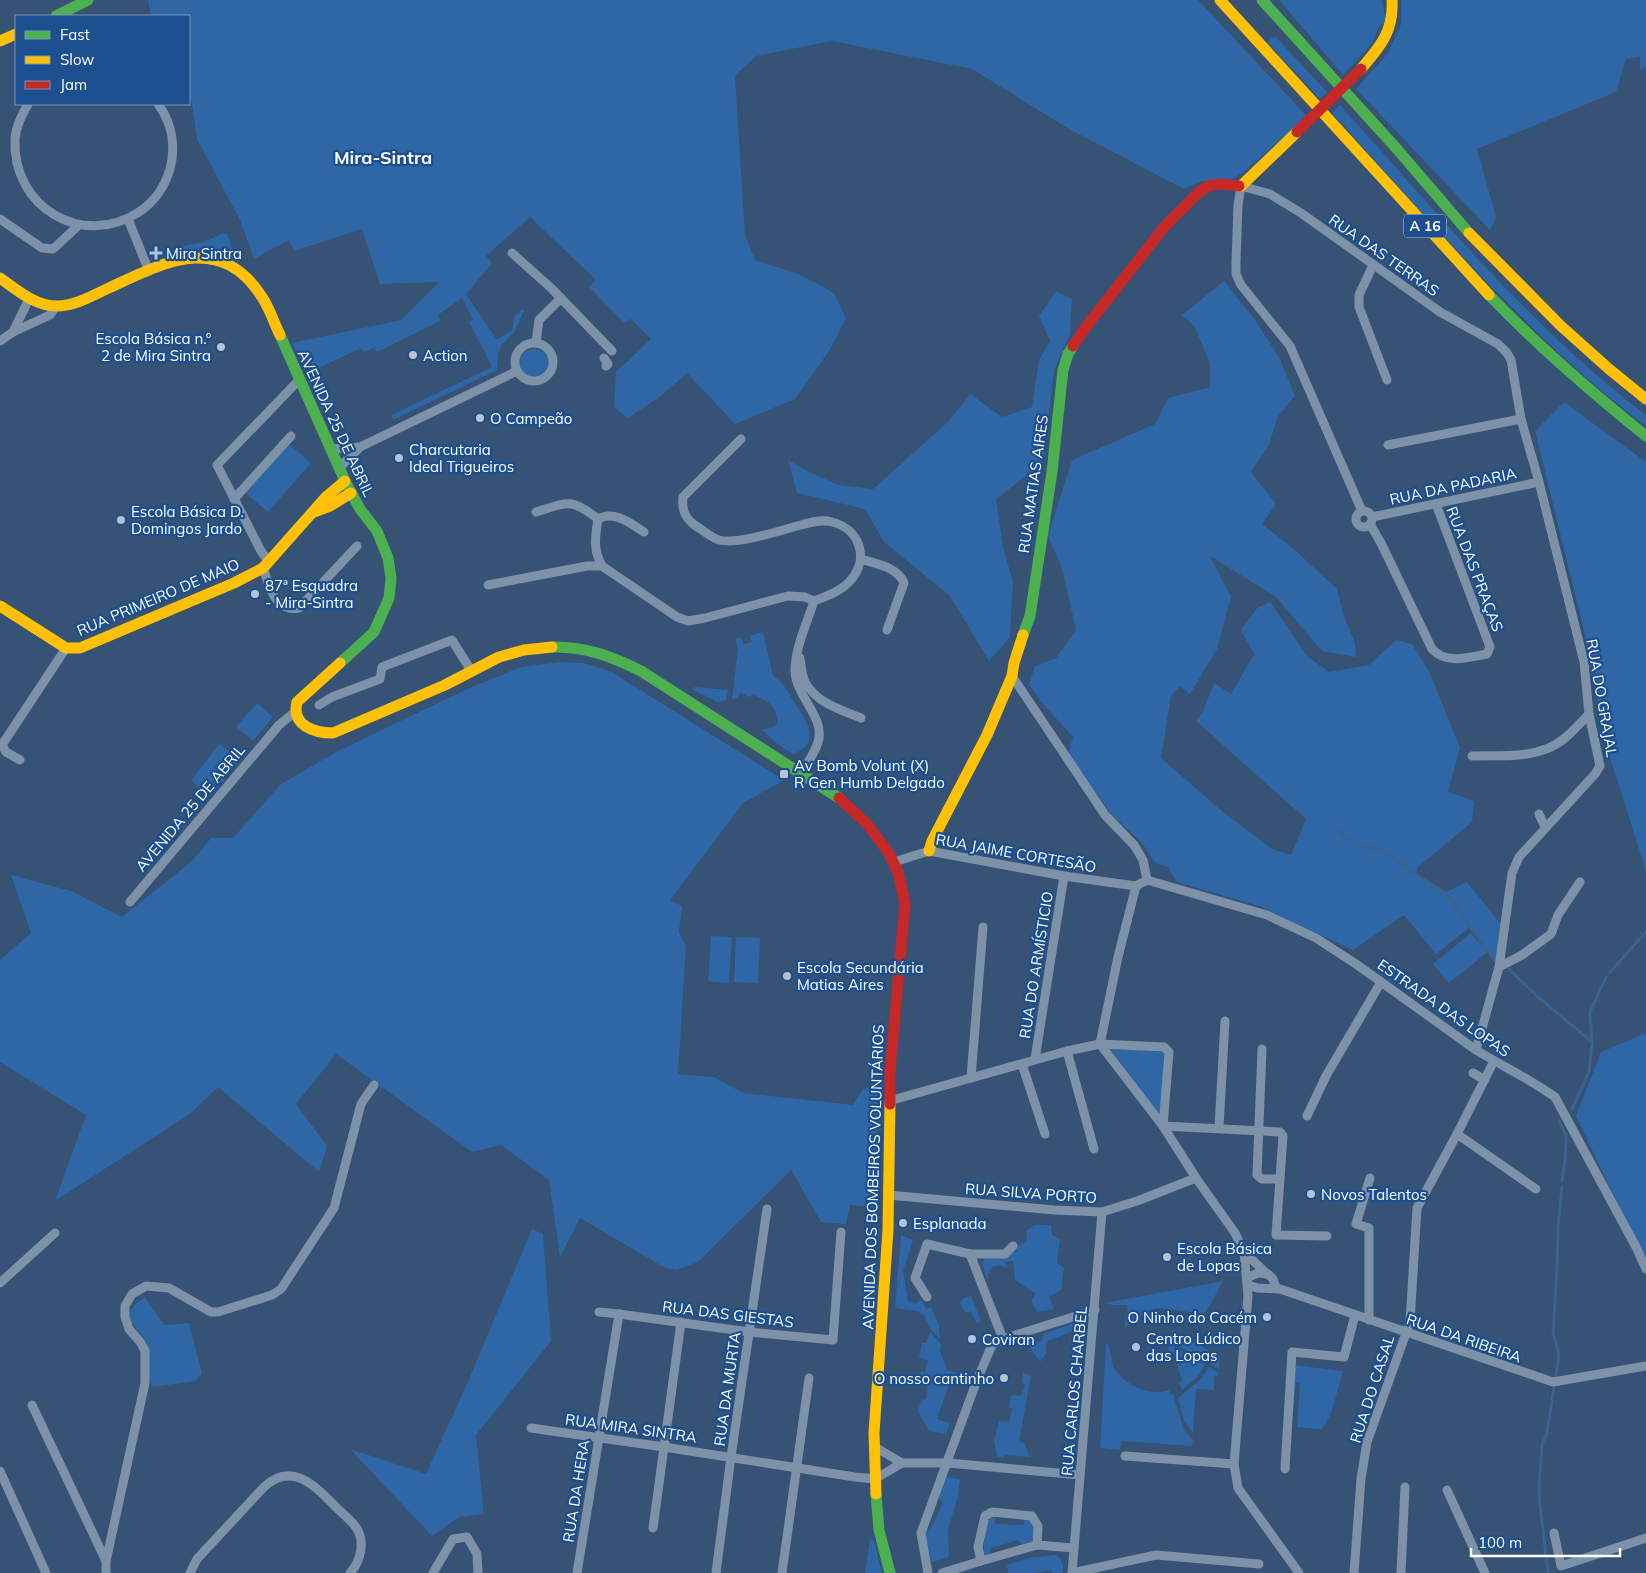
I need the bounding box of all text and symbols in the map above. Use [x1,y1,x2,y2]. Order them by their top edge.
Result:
legend [15,15,190,105]
text: Fast [60,25,90,44]
text: Slow [60,50,94,69]
text: Jam [60,75,87,94]
district label: Mira-Sintra [334,146,432,169]
street label: RUA DAS TERRAS [1325,210,1443,300]
road number: A 16 [1404,215,1446,238]
place label: Mira Sintra [166,244,242,263]
marker: Mira Sintra [150,247,162,259]
place label: Escola Básica n.º 2 de Mira Sintra [96,329,211,365]
marker: Escola Básica n.º 2 de Mira Sintra [215,341,227,353]
street label: AVENIDA 25 DE ABRIL [294,346,378,500]
place label: Action [423,346,468,365]
marker: Action [407,349,419,361]
place label: O Campeão [490,409,572,428]
marker: O Campeão [474,412,486,424]
street label: RUA MATIAS AIRES [1014,414,1052,554]
place label: Charcutaria Ideal Trigueiros [409,440,514,476]
marker: Charcutaria Ideal Trigueiros [393,452,405,464]
street label: RUA DA PADARIA [1388,463,1518,509]
place label: Escola Básica D. Domingos Jardo [131,502,244,538]
street label: RUA DAS PRAÇAS [1442,504,1508,634]
marker: Escola Básica D. Domingos Jardo [115,514,127,526]
street label: RUA PRIMEIRO DE MAIO [74,554,242,640]
place label: 87ª Esquadra - Mira-Sintra [265,576,358,612]
marker: 87ª Esquadra - Mira-Sintra [249,588,261,600]
street label: RUA DO GRAJAL [1582,637,1622,759]
street label: AVENIDA 25 DE ABRIL [131,741,249,875]
place label: Av Bomb Volunt (X) R Gen Humb Delgado [794,756,945,792]
marker: Av Bomb Volunt (X) R Gen Humb Delgado [778,768,790,780]
street label: RUA JAIME CORTESÃO [934,830,1098,876]
street label: RUA DO ARMÍSTICIO [1015,890,1057,1040]
street label: ESTRADA DAS LOPAS [1374,955,1514,1061]
place label: Escola Secundária Matias Aires [797,958,924,994]
marker: Escola Secundária Matias Aires [781,970,793,982]
street label: AVENIDA DOS BOMBEIROS VOLUNTÁRIOS [858,1024,888,1330]
street label: RUA SILVA PORTO [964,1179,1098,1207]
place label: Novos Talentos [1321,1185,1427,1204]
marker: Novos Talentos [1305,1188,1317,1200]
place label: Esplanada [913,1214,987,1233]
marker: Esplanada [897,1217,909,1229]
place label: Escola Básica de Lopas [1177,1239,1272,1275]
marker: Escola Básica de Lopas [1161,1251,1173,1263]
street label: RUA DAS GIESTAS [661,1297,795,1331]
street label: RUA CARLOS CHARBEL [1057,1305,1091,1477]
place label: O Ninho do Cacém [1128,1308,1257,1327]
street label: RUA DA RIBEIRA [1404,1309,1524,1367]
marker: O Ninho do Cacém [1261,1311,1273,1323]
place label: Centro Lúdico das Lopas [1146,1329,1241,1365]
place label: Coviran [982,1330,1035,1349]
street label: RUA DA MURTA [710,1331,744,1447]
marker: Coviran [966,1333,978,1345]
street label: RUA DO CASAL [1346,1333,1398,1445]
marker: Centro Lúdico das Lopas [1130,1341,1142,1353]
place label: O nosso cantinho [874,1369,994,1388]
marker: O nosso cantinho [998,1372,1010,1384]
street label: RUA MIRA SINTRA [564,1409,698,1447]
street label: RUA DA HERA [559,1438,593,1544]
scale bar [1471,1526,1620,1558]
text: 100 m [1478,1533,1522,1552]

